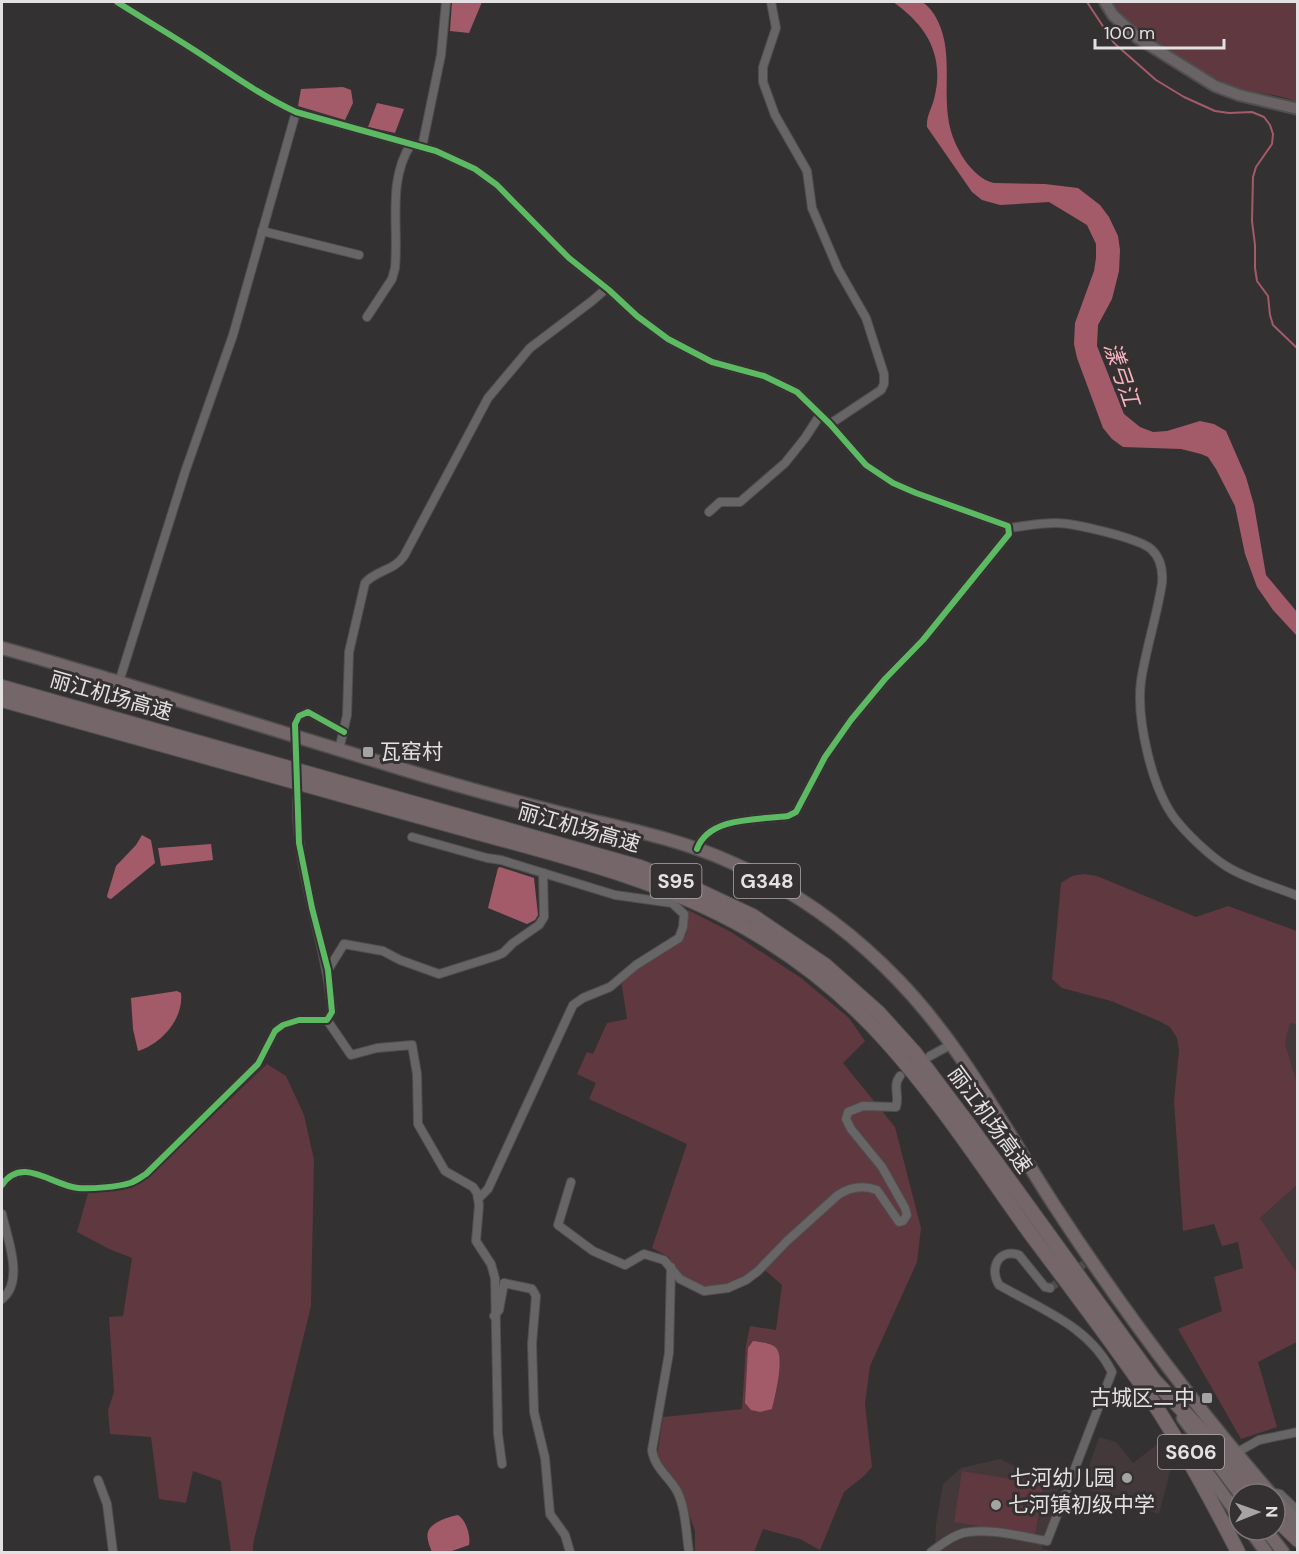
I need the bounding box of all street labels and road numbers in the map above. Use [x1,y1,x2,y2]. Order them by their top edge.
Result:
street label: 丽江机场高速 [47,665,175,727]
street label: 丽江机场高速 [515,797,643,859]
road number: S95 [650,864,702,898]
road number: G348 [734,864,800,898]
street label: 丽江机场高速 [942,1061,1038,1179]
road number: S606 [1158,1435,1224,1469]

